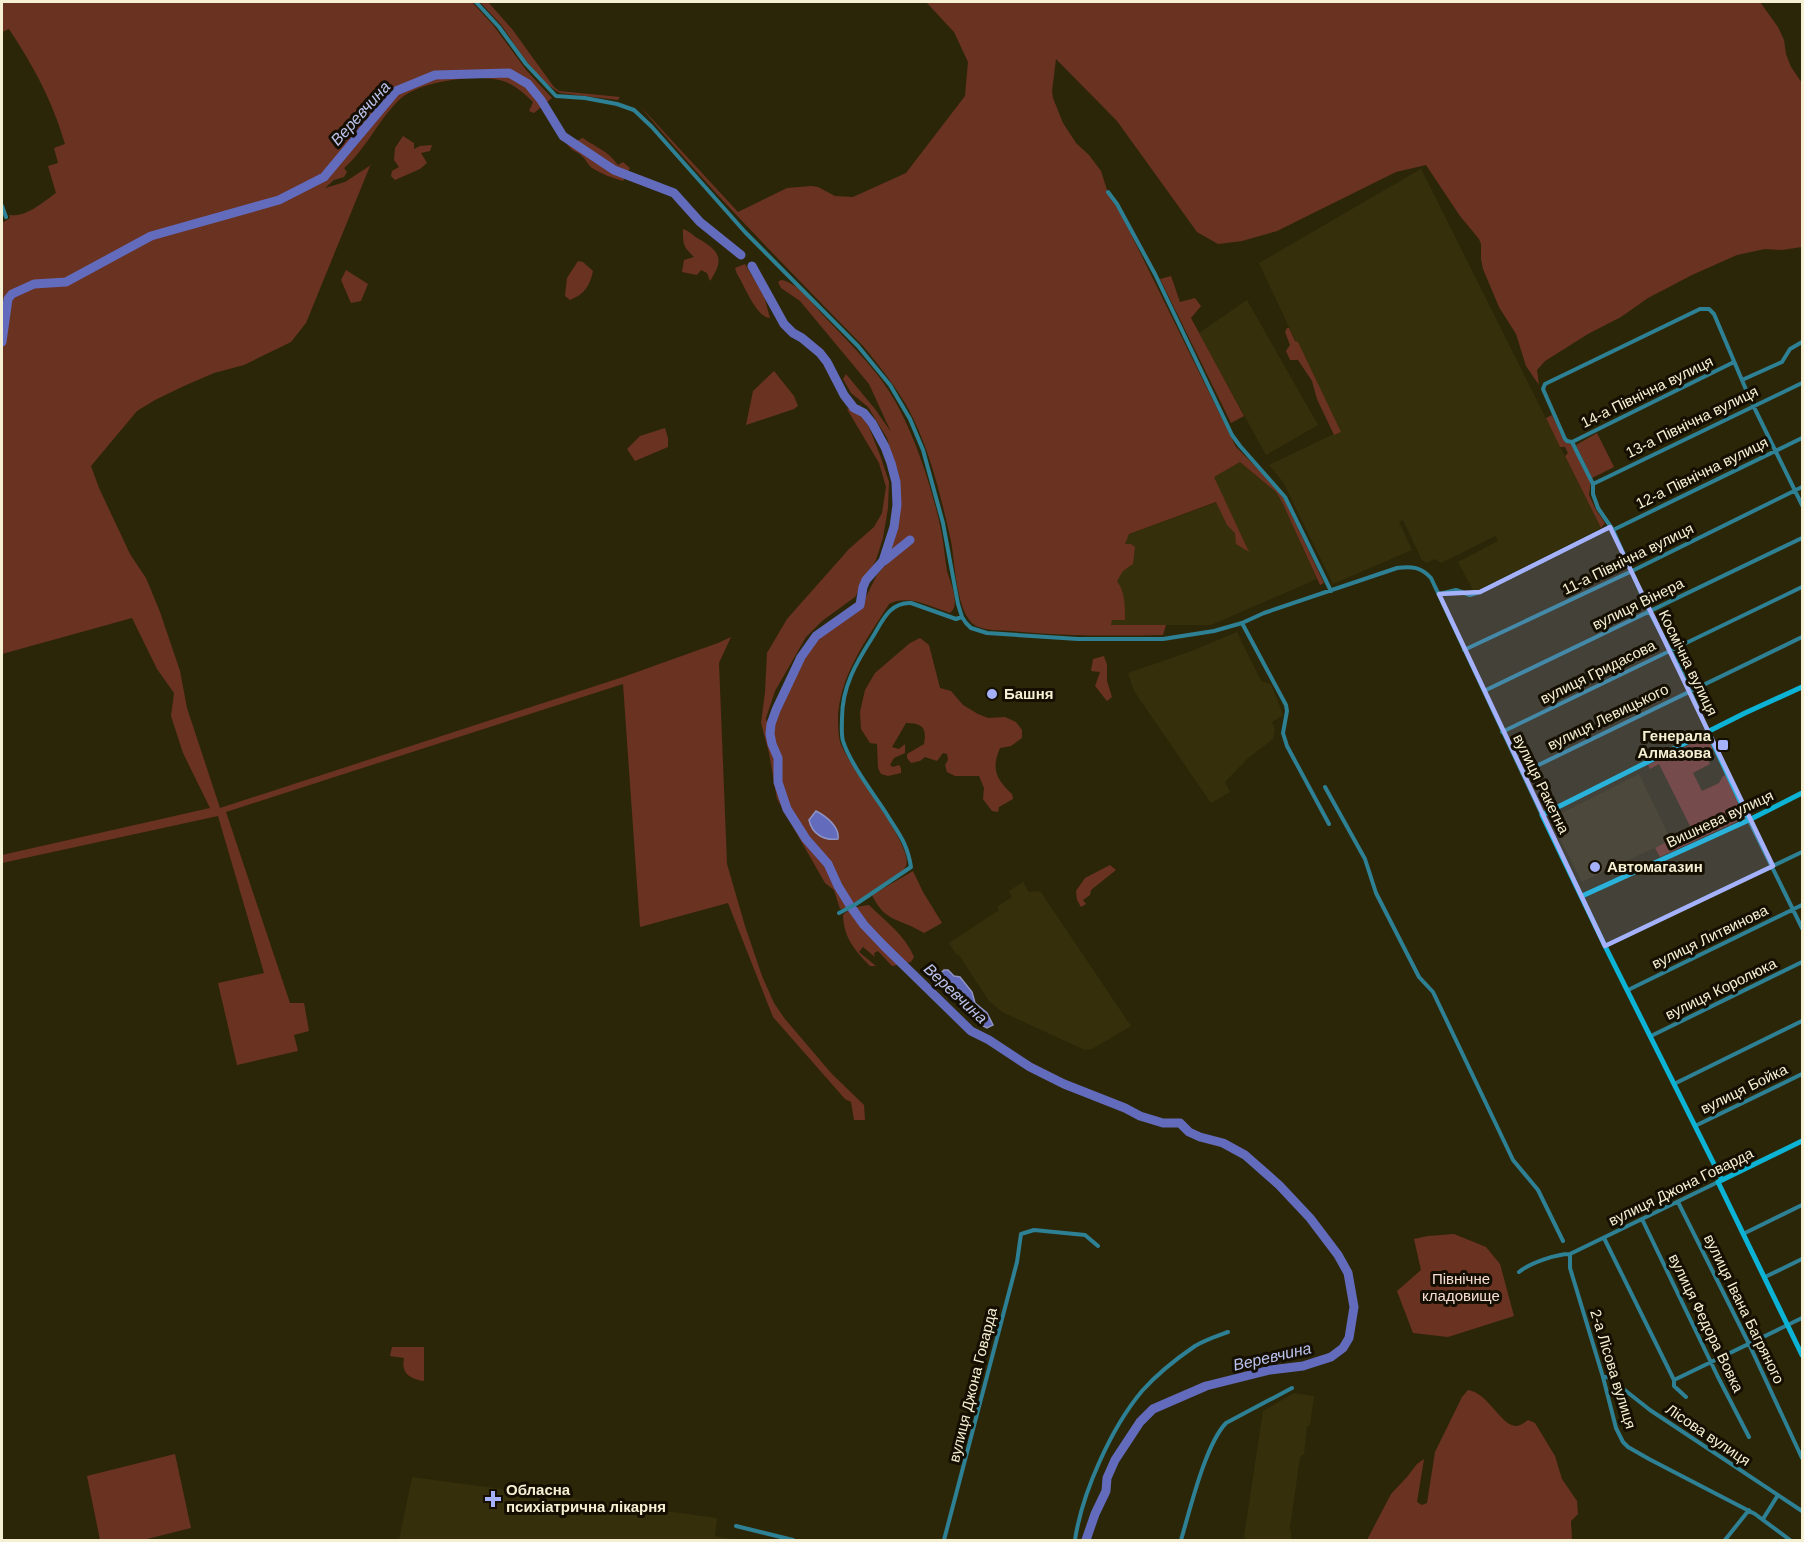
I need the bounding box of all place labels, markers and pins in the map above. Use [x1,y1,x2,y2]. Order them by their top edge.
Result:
place label: Башня [1004,685,1053,702]
marker: Башня [985,687,999,701]
place label: Генерала Алмазова [1638,727,1712,761]
marker: Генерала Алмазова [1716,738,1730,752]
place label: Автомагазин [1607,858,1703,875]
marker: Автомагазин [1588,860,1602,874]
place label: Обласна психіатрична лікарня [506,1481,666,1515]
marker: Обласна психіатрична лікарня [484,1490,502,1508]

